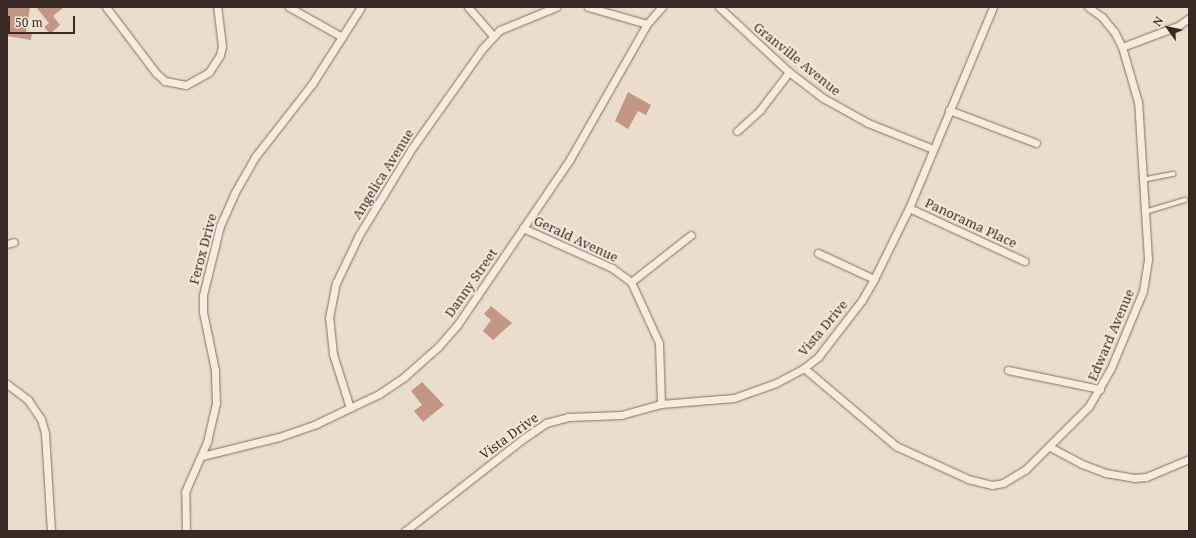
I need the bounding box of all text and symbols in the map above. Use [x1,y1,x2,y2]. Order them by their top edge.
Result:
scale bar [10,8,77,34]
north arrow [1148,8,1188,48]
text: N [1149,13,1166,29]
text: 50 m [15,14,43,31]
street label: Granville Avenue [750,19,844,99]
street label: Angelica Avenue [349,126,417,222]
street label: Panorama Place [922,195,1020,251]
street label: Ferox Drive [186,212,220,286]
street label: Gerald Avenue [531,213,621,265]
street label: Danny Street [442,246,500,320]
street label: Edward Avenue [1085,287,1137,383]
street label: Vista Drive [795,297,851,359]
street label: Vista Drive [477,410,541,462]

